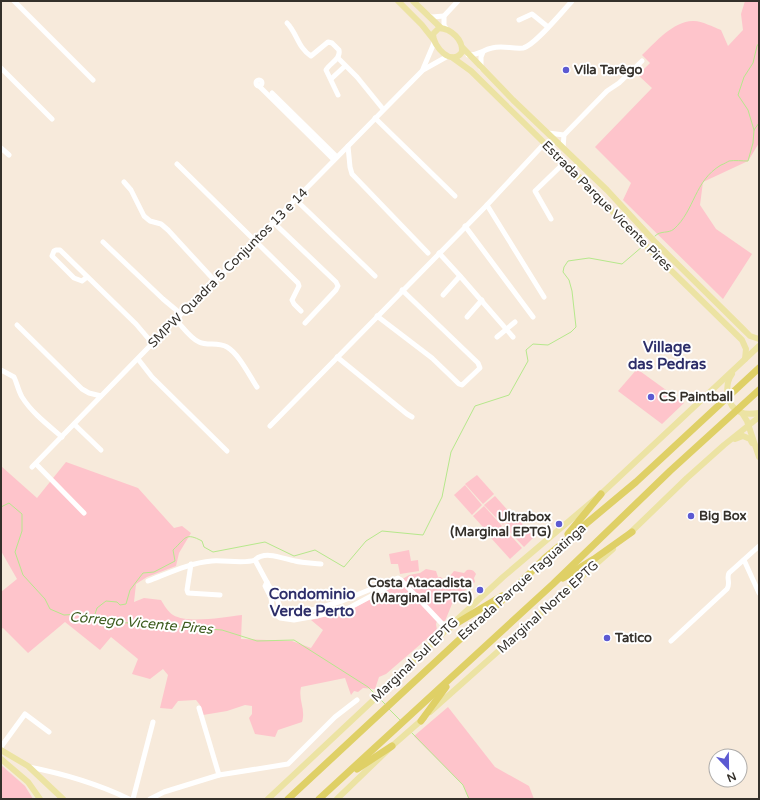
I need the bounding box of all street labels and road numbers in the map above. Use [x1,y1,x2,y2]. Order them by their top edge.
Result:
street label: Estrada Parque Vicente Pires [538,137,676,275]
street label: SMPW Quadra 5 Conjuntos 13 e 14 [145,185,311,351]
street label: Estrada Parque Taguatinga [455,520,589,644]
street label: Marginal Norte EPTG [494,557,602,657]
street label: Marginal Sul EPTG [368,614,462,706]

